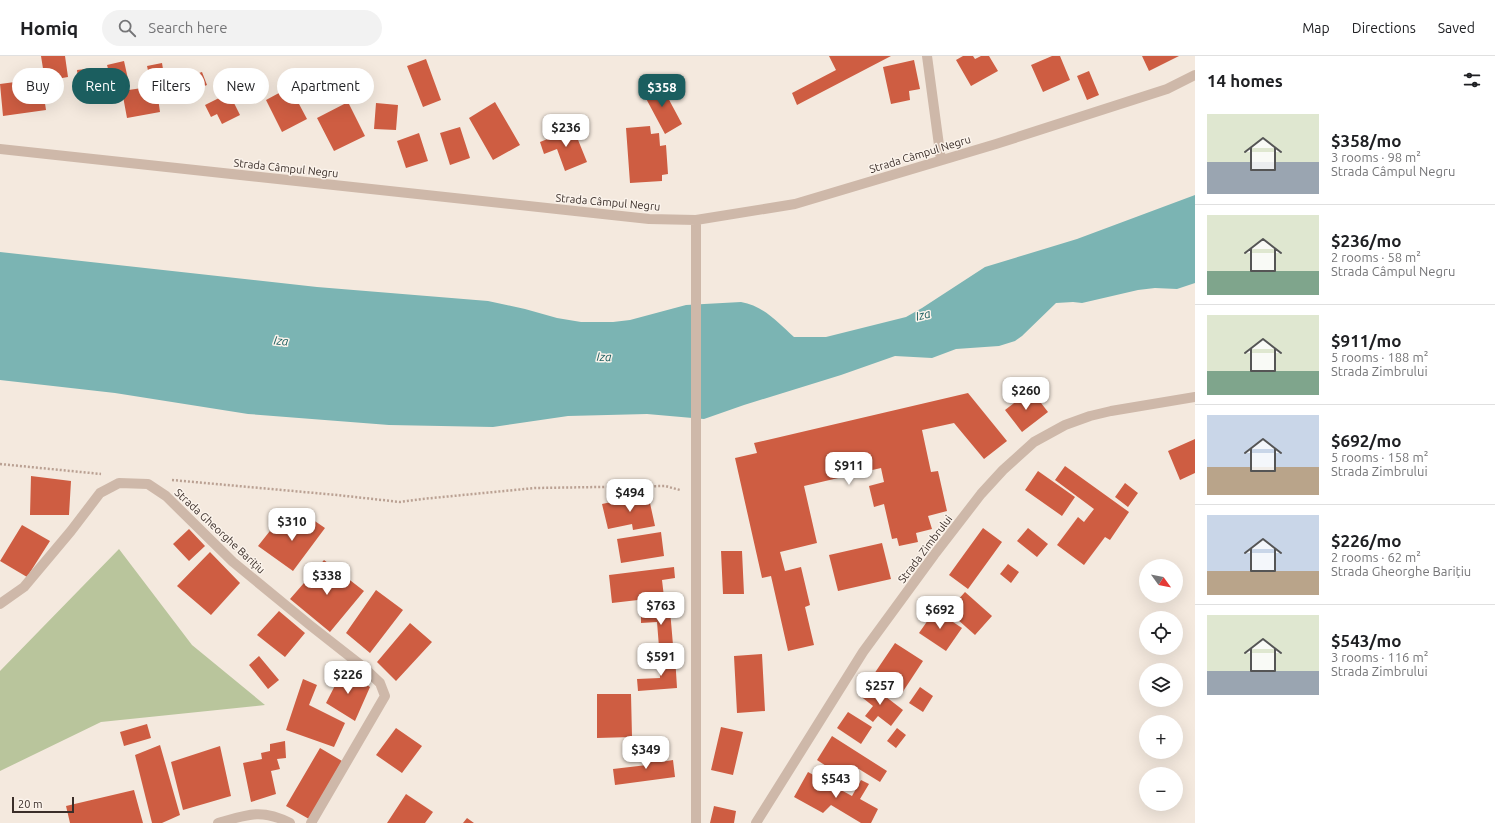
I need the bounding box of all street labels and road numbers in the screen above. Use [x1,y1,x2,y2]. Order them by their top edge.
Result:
street label: Strada Câmpul Negru [868,133,972,175]
street label: Strada Câmpul Negru [233,157,339,179]
street label: Strada Câmpul Negru [555,191,661,213]
street label: Strada Gheorghe Barițiu [173,486,267,576]
street label: Strada Zimbrului [896,513,954,585]

